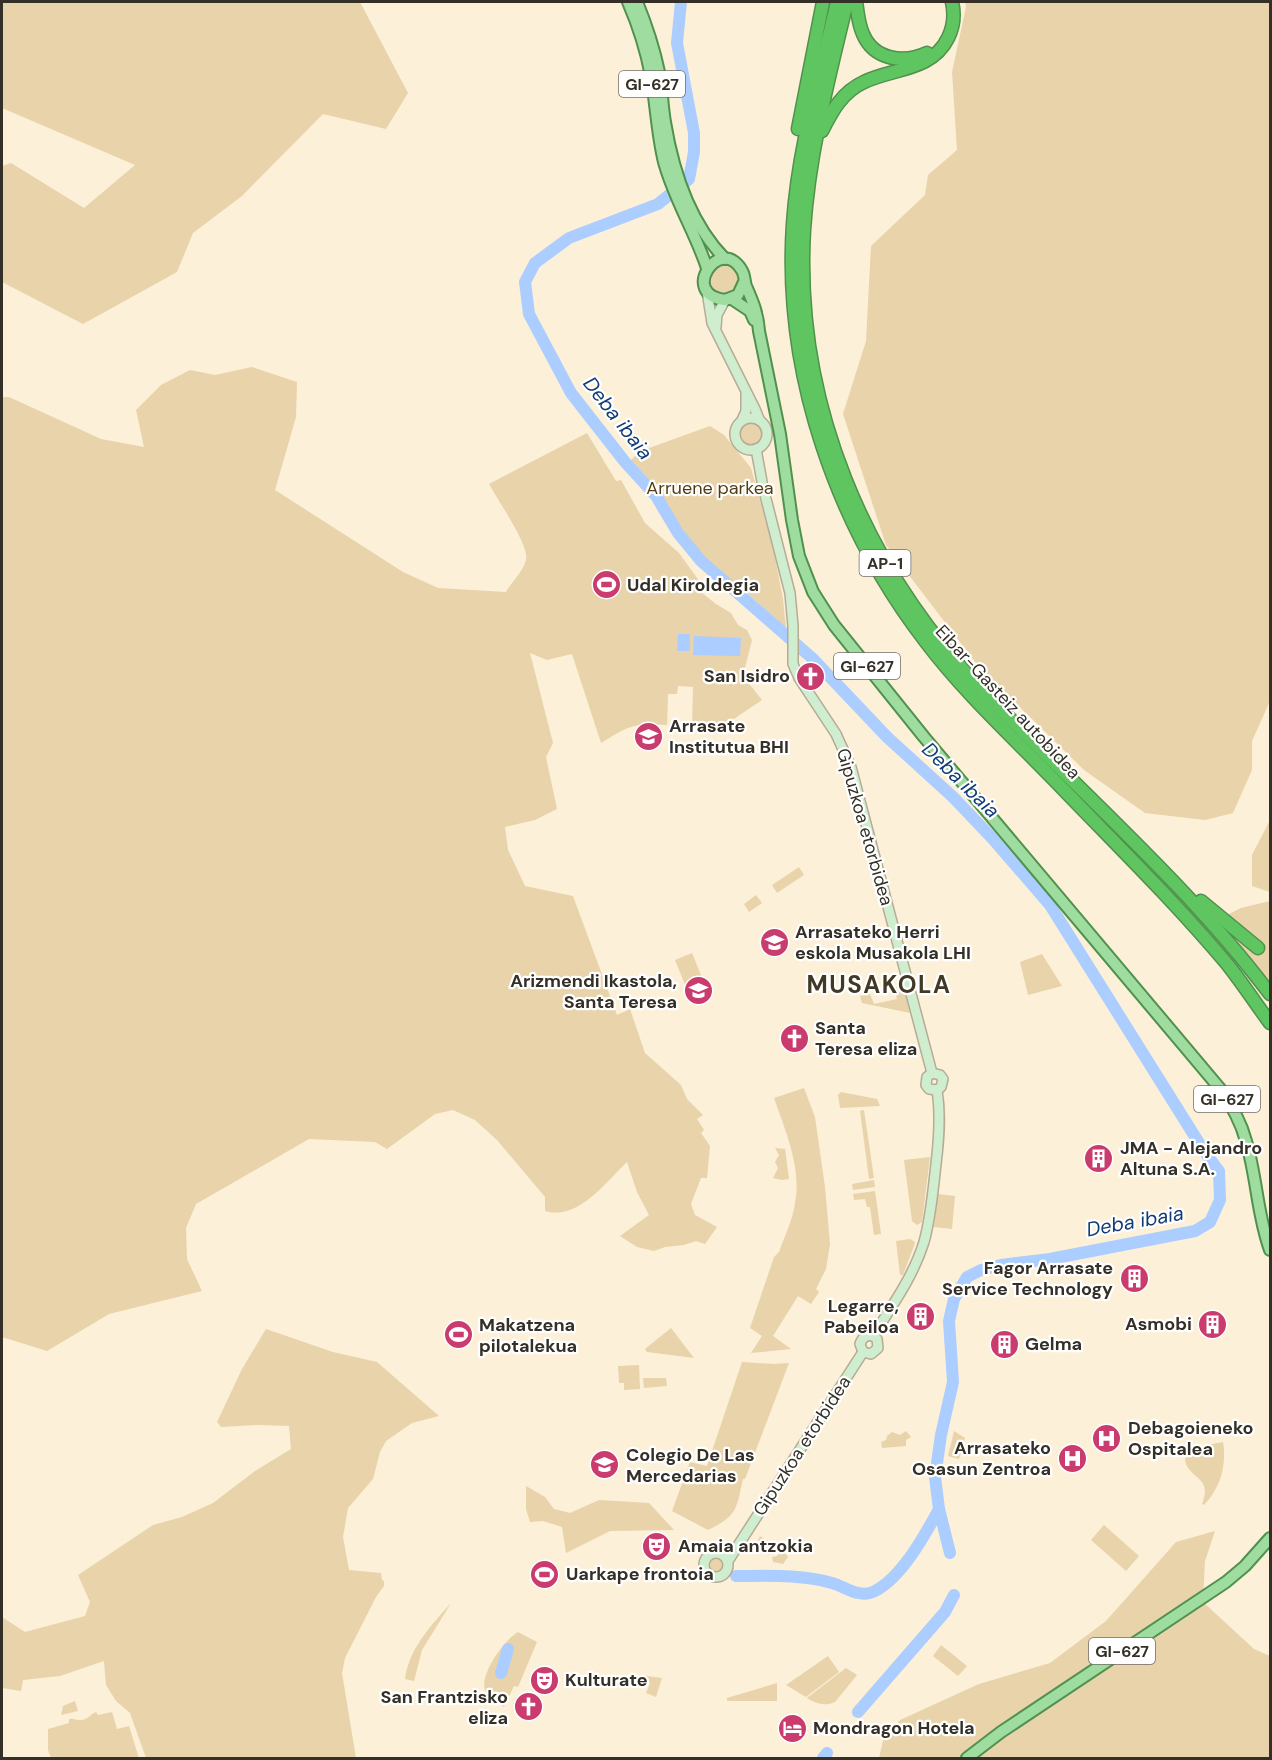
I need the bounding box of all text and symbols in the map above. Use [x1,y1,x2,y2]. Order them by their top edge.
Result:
road number: GI-627 [619,71,685,97]
water label: Deba ibaia [577,371,659,465]
park label: Arruene parkea [646,476,774,500]
road number: AP-1 [860,550,910,576]
sports icon: Udal Kiroldegia [590,569,622,601]
place label: Udal Kiroldegia [627,573,759,597]
street label: Eibar-Gasteiz autobidea [930,620,1086,784]
road number: GI-627 [834,653,900,679]
church icon: San Isidro [795,660,827,692]
place label: San Isidro [704,664,790,688]
place label: Arrasate Institutua BHI [669,714,789,759]
school or university icon: Arrasate Institutua BHI [632,720,664,752]
water label: Deba ibaia [917,736,1005,824]
street label: Gipuzkoa etorbidea [831,746,899,908]
place label: Arrasateko Herri eskola Musakola LHI [795,920,971,965]
school or university icon: Arrasateko Herri eskola Musakola LHI [758,926,790,958]
place label: Arizmendi Ikastola, Santa Teresa [510,969,677,1014]
district label: MUSAKOLA [807,969,951,1000]
school or university icon: Arizmendi Ikastola, Santa Teresa [682,975,714,1007]
place label: Santa Teresa eliza [815,1016,917,1061]
church icon: Santa Teresa eliza [778,1022,810,1054]
road number: GI-627 [1194,1086,1260,1112]
place label: JMA - Alejandro Altuna S.A. [1120,1136,1262,1181]
building icon: JMA - Alejandro Altuna S.A. [1083,1142,1115,1174]
water label: Deba ibaia [1084,1200,1186,1242]
place label: Fagor Arrasate Service Technology [942,1256,1113,1301]
building icon: Fagor Arrasate Service Technology [1118,1262,1150,1294]
place label: Legarre, Pabeiloa [824,1294,899,1339]
building icon: Legarre, Pabeiloa [904,1300,936,1332]
building icon: Asmobi [1197,1308,1229,1340]
place label: Asmobi [1125,1312,1192,1336]
place label: Makatzena pilotalekua [479,1313,577,1358]
sports icon: Makatzena pilotalekua [442,1319,474,1351]
building icon: Gelma [988,1328,1020,1360]
place label: Gelma [1025,1332,1082,1356]
street label: Gipuzkoa etorbidea [748,1371,856,1521]
place label: Debagoieneko Ospitalea [1128,1416,1254,1461]
hospital icon: Debagoieneko Ospitalea [1091,1422,1123,1454]
place label: Arrasateko Osasun Zentroa [912,1436,1051,1481]
hospital icon: Arrasateko Osasun Zentroa [1056,1442,1088,1474]
place label: Colegio De Las Mercedarias [626,1443,755,1488]
school or university icon: Colegio De Las Mercedarias [589,1449,621,1481]
theatre icon: Amaia antzokia [641,1530,673,1562]
place label: Amaia antzokia [678,1534,813,1558]
sports icon: Uarkape frontoia [529,1558,561,1590]
place label: Uarkape frontoia [566,1562,714,1586]
road number: GI-627 [1089,1638,1155,1664]
theatre icon: Kulturate [528,1664,560,1696]
place label: Kulturate [565,1668,648,1692]
place label: San Frantzisko eliza [380,1685,508,1730]
church icon: San Frantzisko eliza [513,1691,545,1723]
hotel icon: Mondragon Hotela [776,1712,808,1744]
place label: Mondragon Hotela [813,1716,975,1740]

